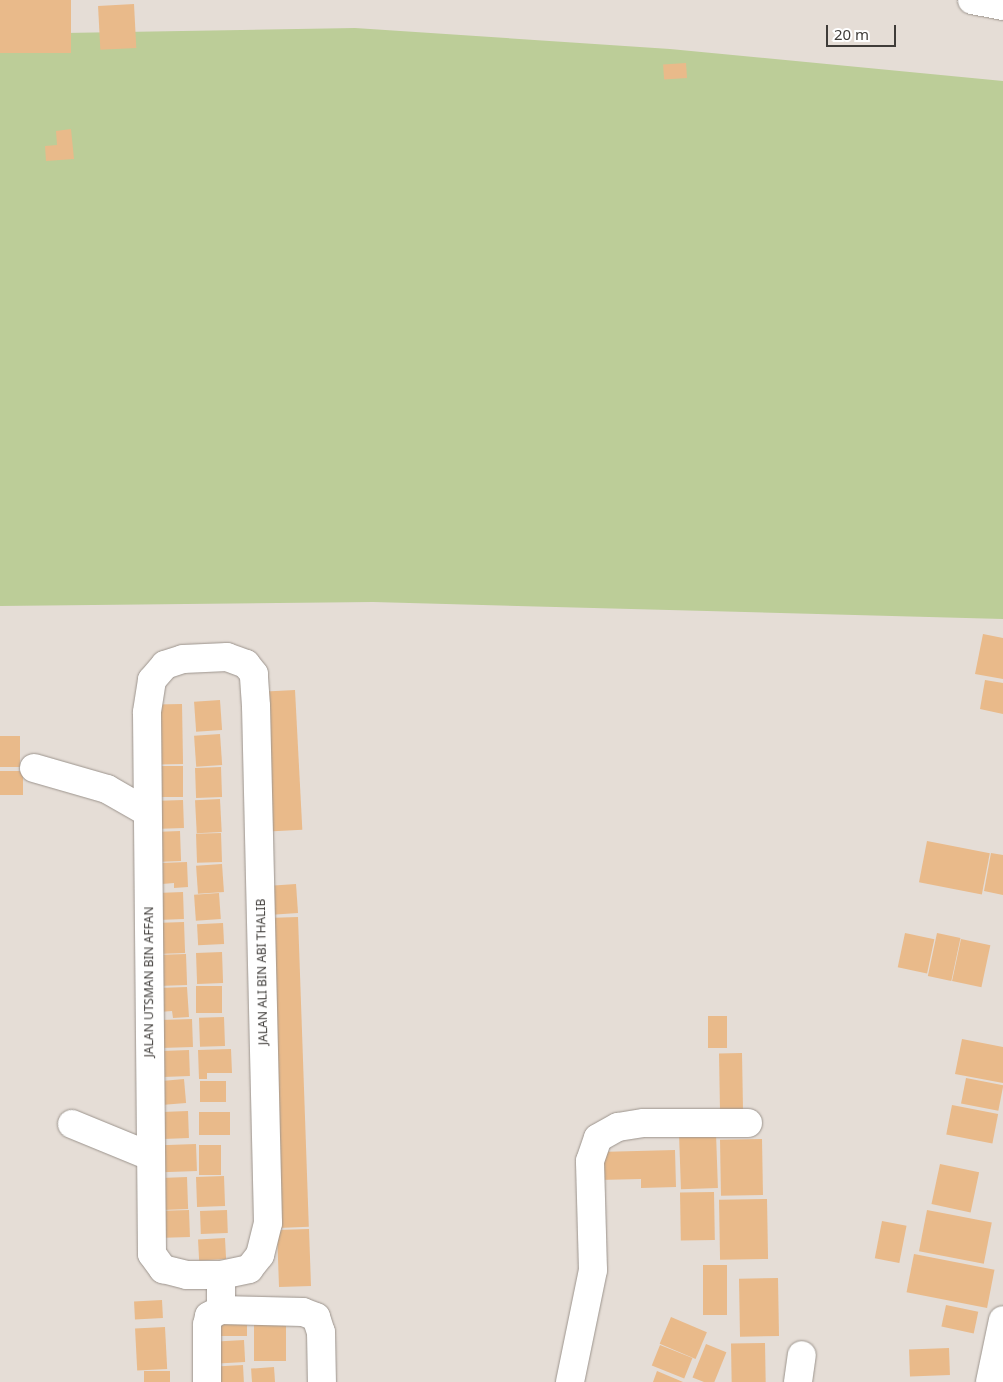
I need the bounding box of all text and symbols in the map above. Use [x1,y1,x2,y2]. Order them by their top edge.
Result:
scale bar [828,15,898,47]
text: 20 m [834,24,869,44]
street label: JALAN ALI BIN ABI THALIB [254,899,270,1045]
street label: JALAN UTSMAN BIN AFFAN [142,907,156,1057]

